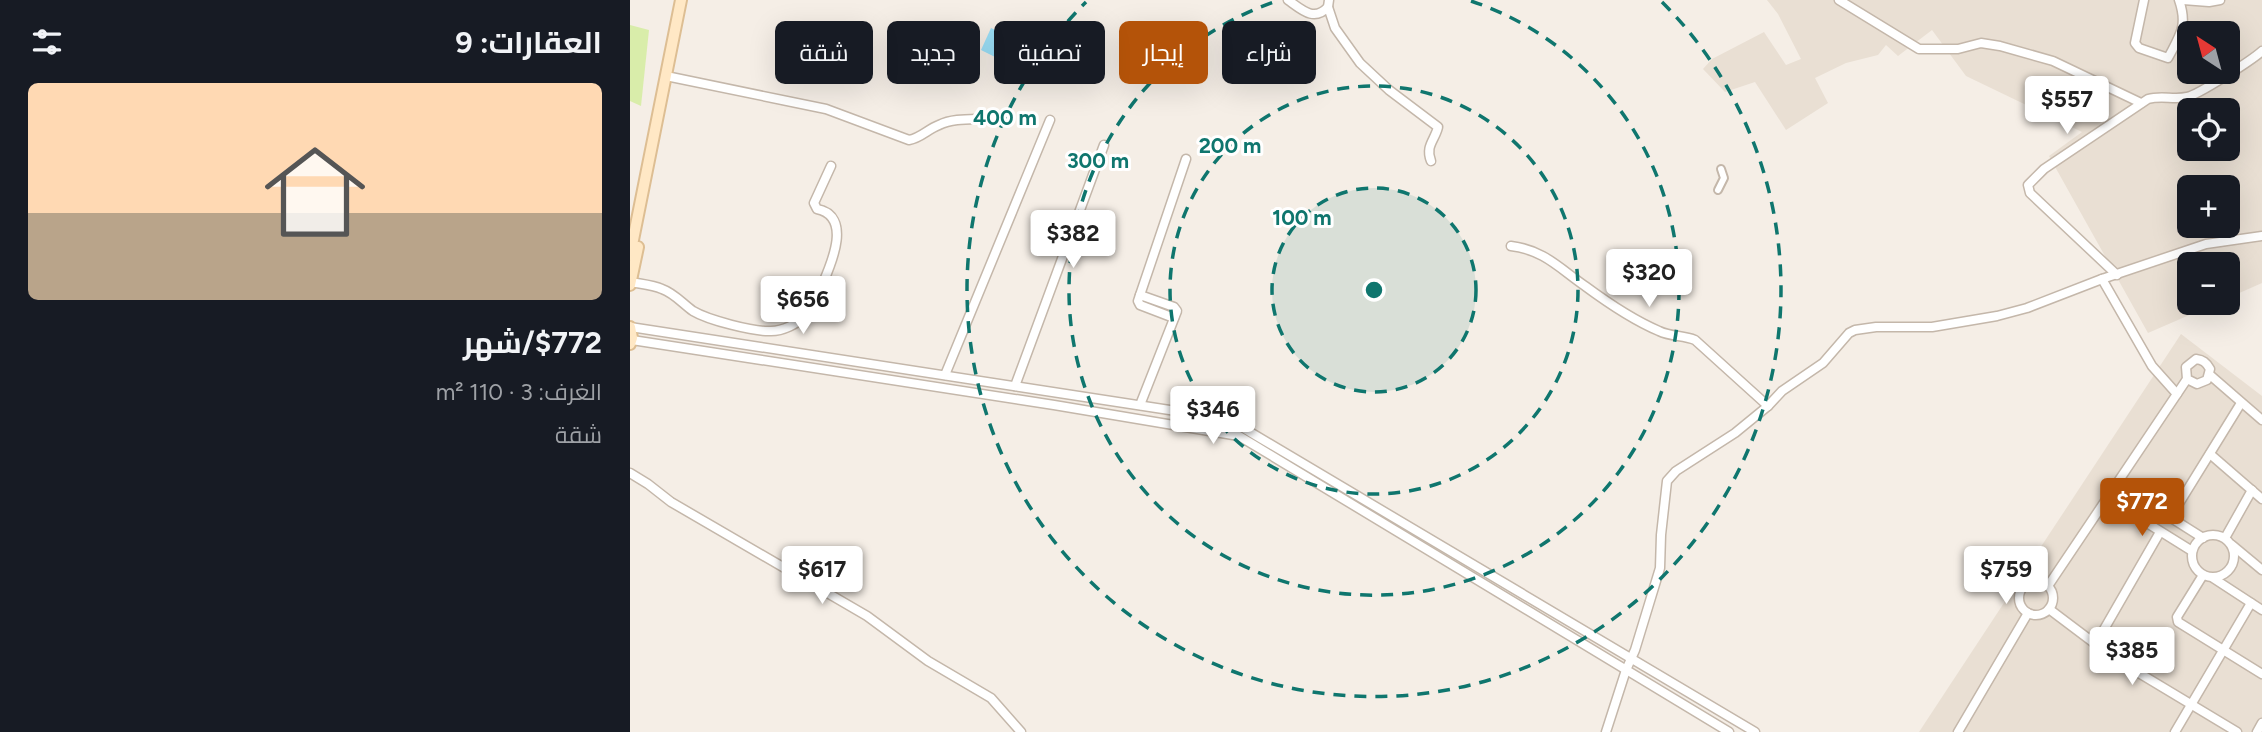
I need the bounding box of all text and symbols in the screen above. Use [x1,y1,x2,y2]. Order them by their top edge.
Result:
chip: شقة [775,21,873,84]
chip: جديد [887,21,980,84]
chip: تصفية [994,21,1105,84]
chip: إيجار [1119,21,1208,84]
chip: شراء [1222,21,1316,84]
north arrow [2177,21,2240,84]
map controls [2177,21,2240,315]
icon: filters [28,23,66,61]
text: العقارات: 9 [455,24,602,61]
pin: $557 [2026,76,2108,136]
text: $557 [2041,85,2093,113]
button: locate [2177,98,2240,161]
text: 400 m [973,105,1037,130]
icon: home [252,129,378,255]
text: 200 m [1199,133,1261,158]
text: 300 m [1067,148,1129,173]
button: + [2177,175,2240,238]
text: 100 m [1272,205,1332,230]
pin: $382 [1032,210,1114,270]
text: $382 [1047,219,1099,247]
pin: $320 [1608,250,1690,309]
button: − [2177,252,2240,315]
text: $320 [1622,258,1676,286]
pin: $656 [762,276,844,336]
centre of rings [1362,278,1386,302]
text: $656 [777,285,829,313]
text: $772/شهر [463,324,602,361]
text: الغرف: 3 · 110 m² [436,378,602,406]
pin: $346 [1172,386,1254,446]
text: $346 [1186,395,1240,423]
text: شقة [555,421,602,449]
pin: $772 [2101,478,2183,538]
text: $772 [2116,487,2168,515]
pin: $617 [781,546,863,606]
pin: $759 [1965,546,2047,606]
text: $617 [798,555,846,583]
text: $759 [1980,555,2032,583]
pin: $385 [2091,628,2173,687]
text: $385 [2106,636,2158,664]

